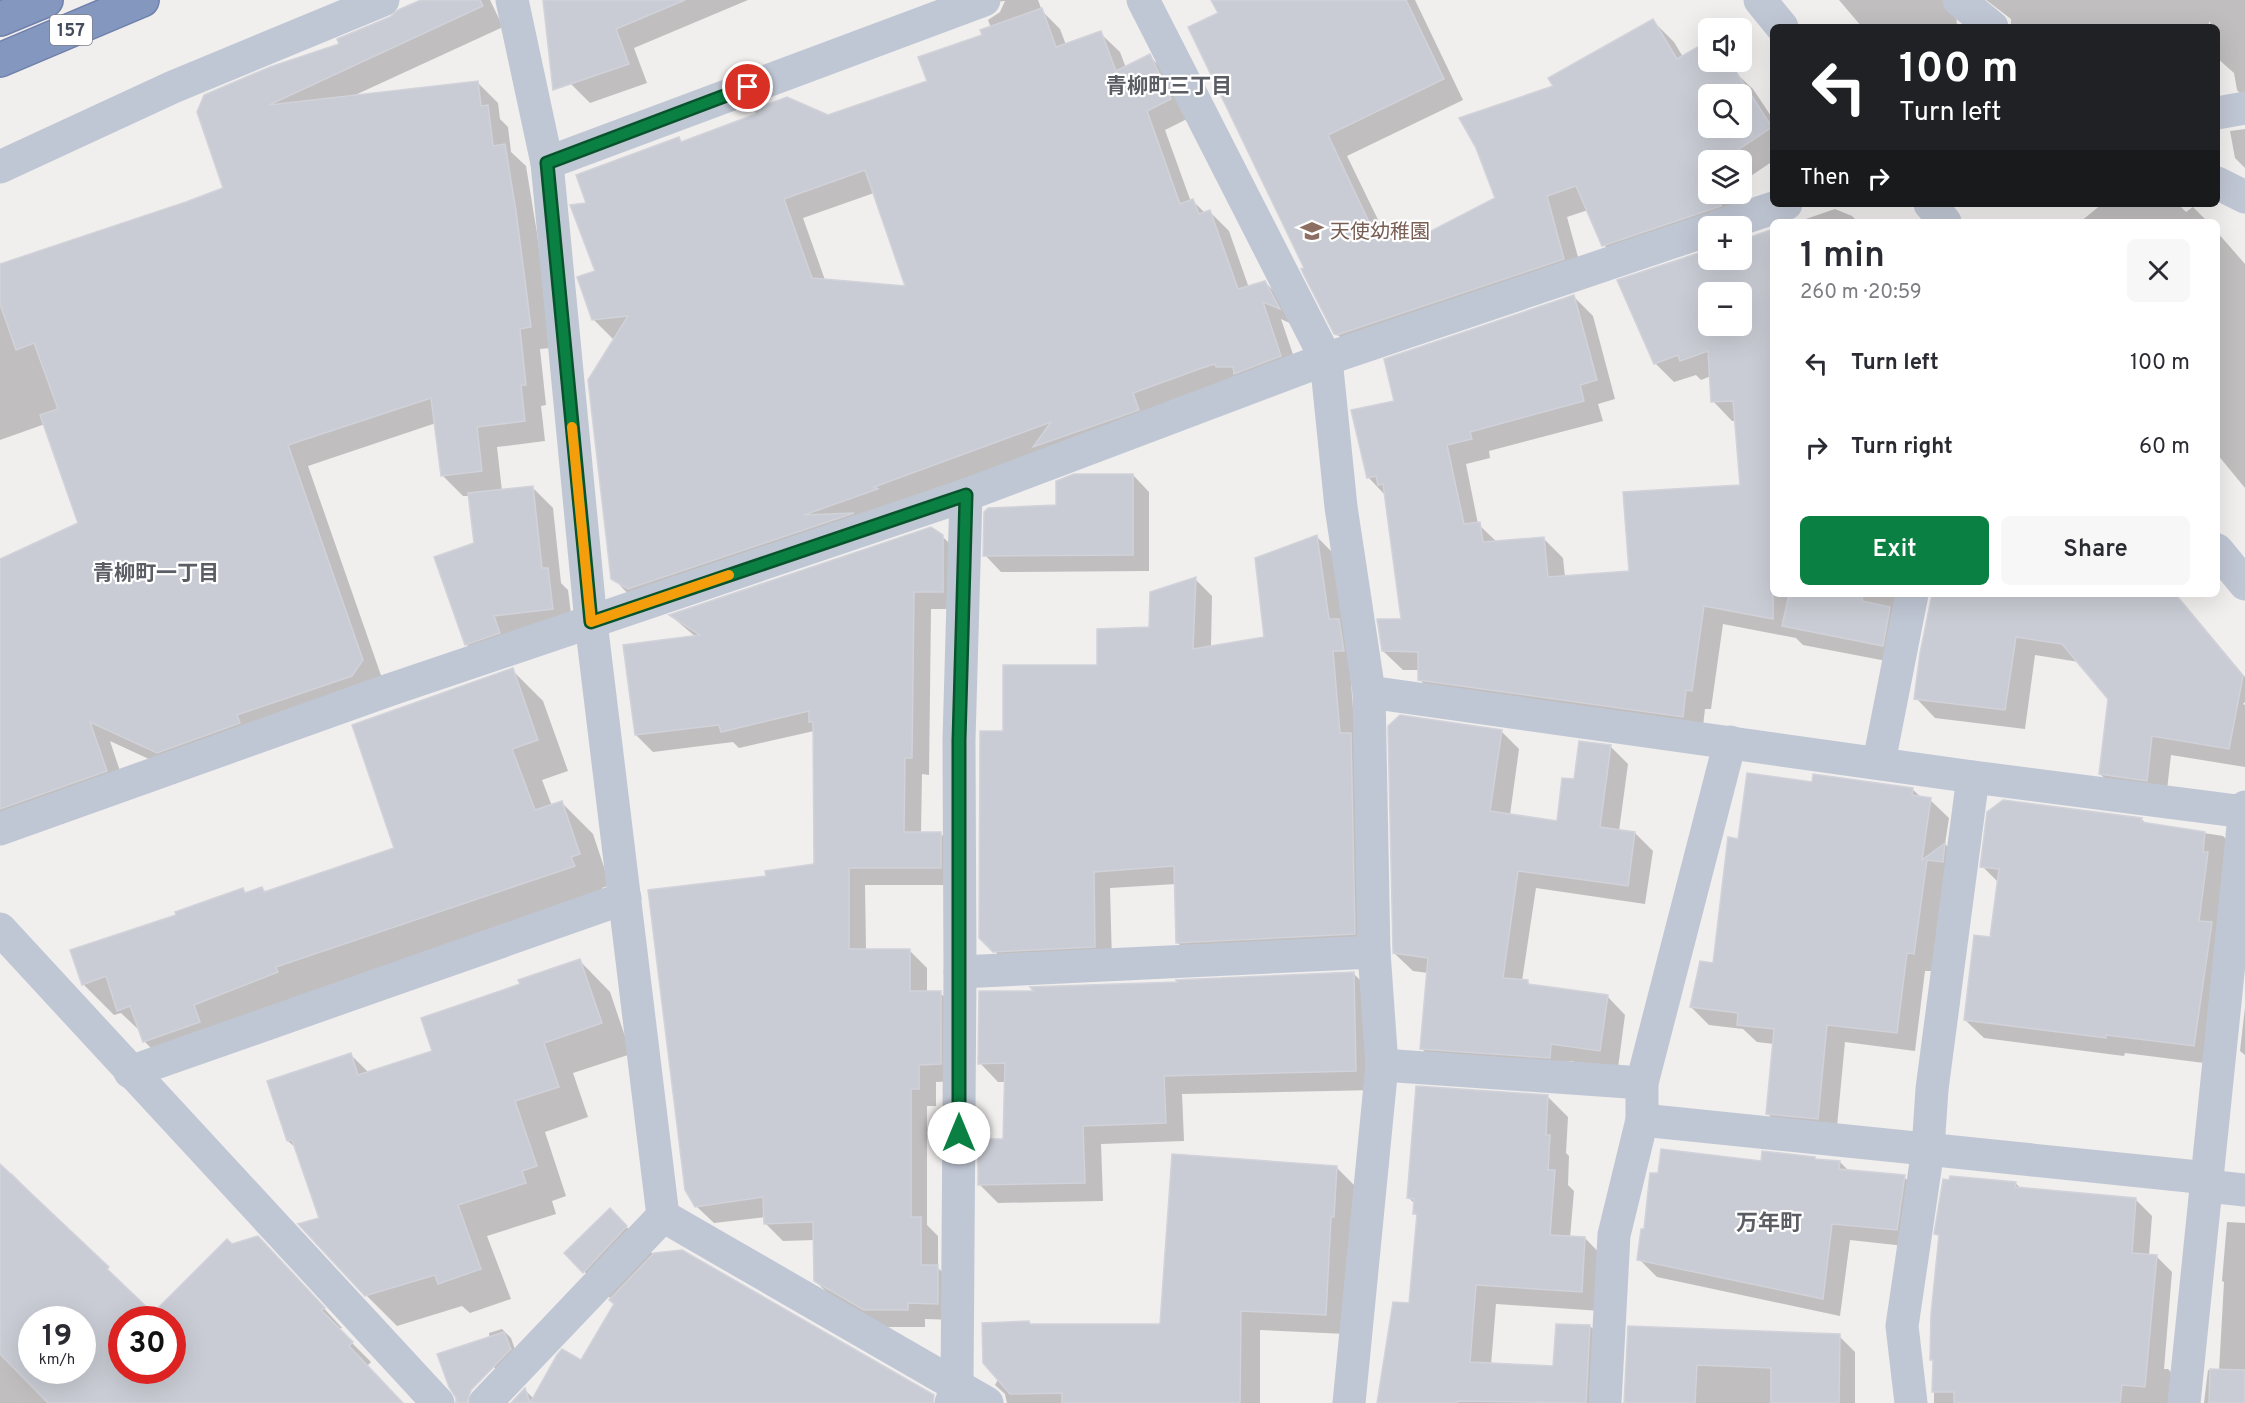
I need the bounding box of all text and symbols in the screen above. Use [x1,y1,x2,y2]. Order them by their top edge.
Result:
road number: 157 [50,15,92,45]
map controls [1698,18,1752,336]
button: sound [1698,18,1752,72]
text: 100 m [1899,44,2018,97]
icon: left [1800,48,1878,126]
pin [722,61,773,112]
icon: arrive [731,70,764,103]
district label: 青柳町三丁目 [1106,74,1232,101]
button: search [1698,84,1752,138]
text: Turn left [1899,96,2001,130]
button: layers [1698,150,1752,204]
icon: right [1862,162,1895,195]
text: Then [1800,165,1850,192]
button: + [1698,216,1752,270]
school or university icon: 天使幼稚園 [1299,218,1325,244]
place label: 天使幼稚園 [1330,220,1430,246]
text: 1 min [1800,234,1885,280]
button: close [2127,239,2190,302]
text: 260 m · 20:59 [1800,280,1922,306]
button: − [1698,282,1752,336]
icon: left [1800,347,1833,380]
text: Turn left [1851,350,1939,377]
text: 100 m [2130,350,2190,377]
icon: right [1800,431,1833,464]
text: Turn right [1851,434,1953,461]
text: 60 m [2139,434,2190,461]
button: Exit [1800,516,1989,585]
button: Share [2001,516,2190,585]
district label: 青柳町一丁目 [93,561,219,588]
position arrow [927,1101,991,1165]
district label: 万年町 [1736,1211,1802,1238]
speed limit sign: 30 [108,1306,186,1384]
text: 19 [42,1319,72,1356]
text: km/h [39,1351,75,1370]

